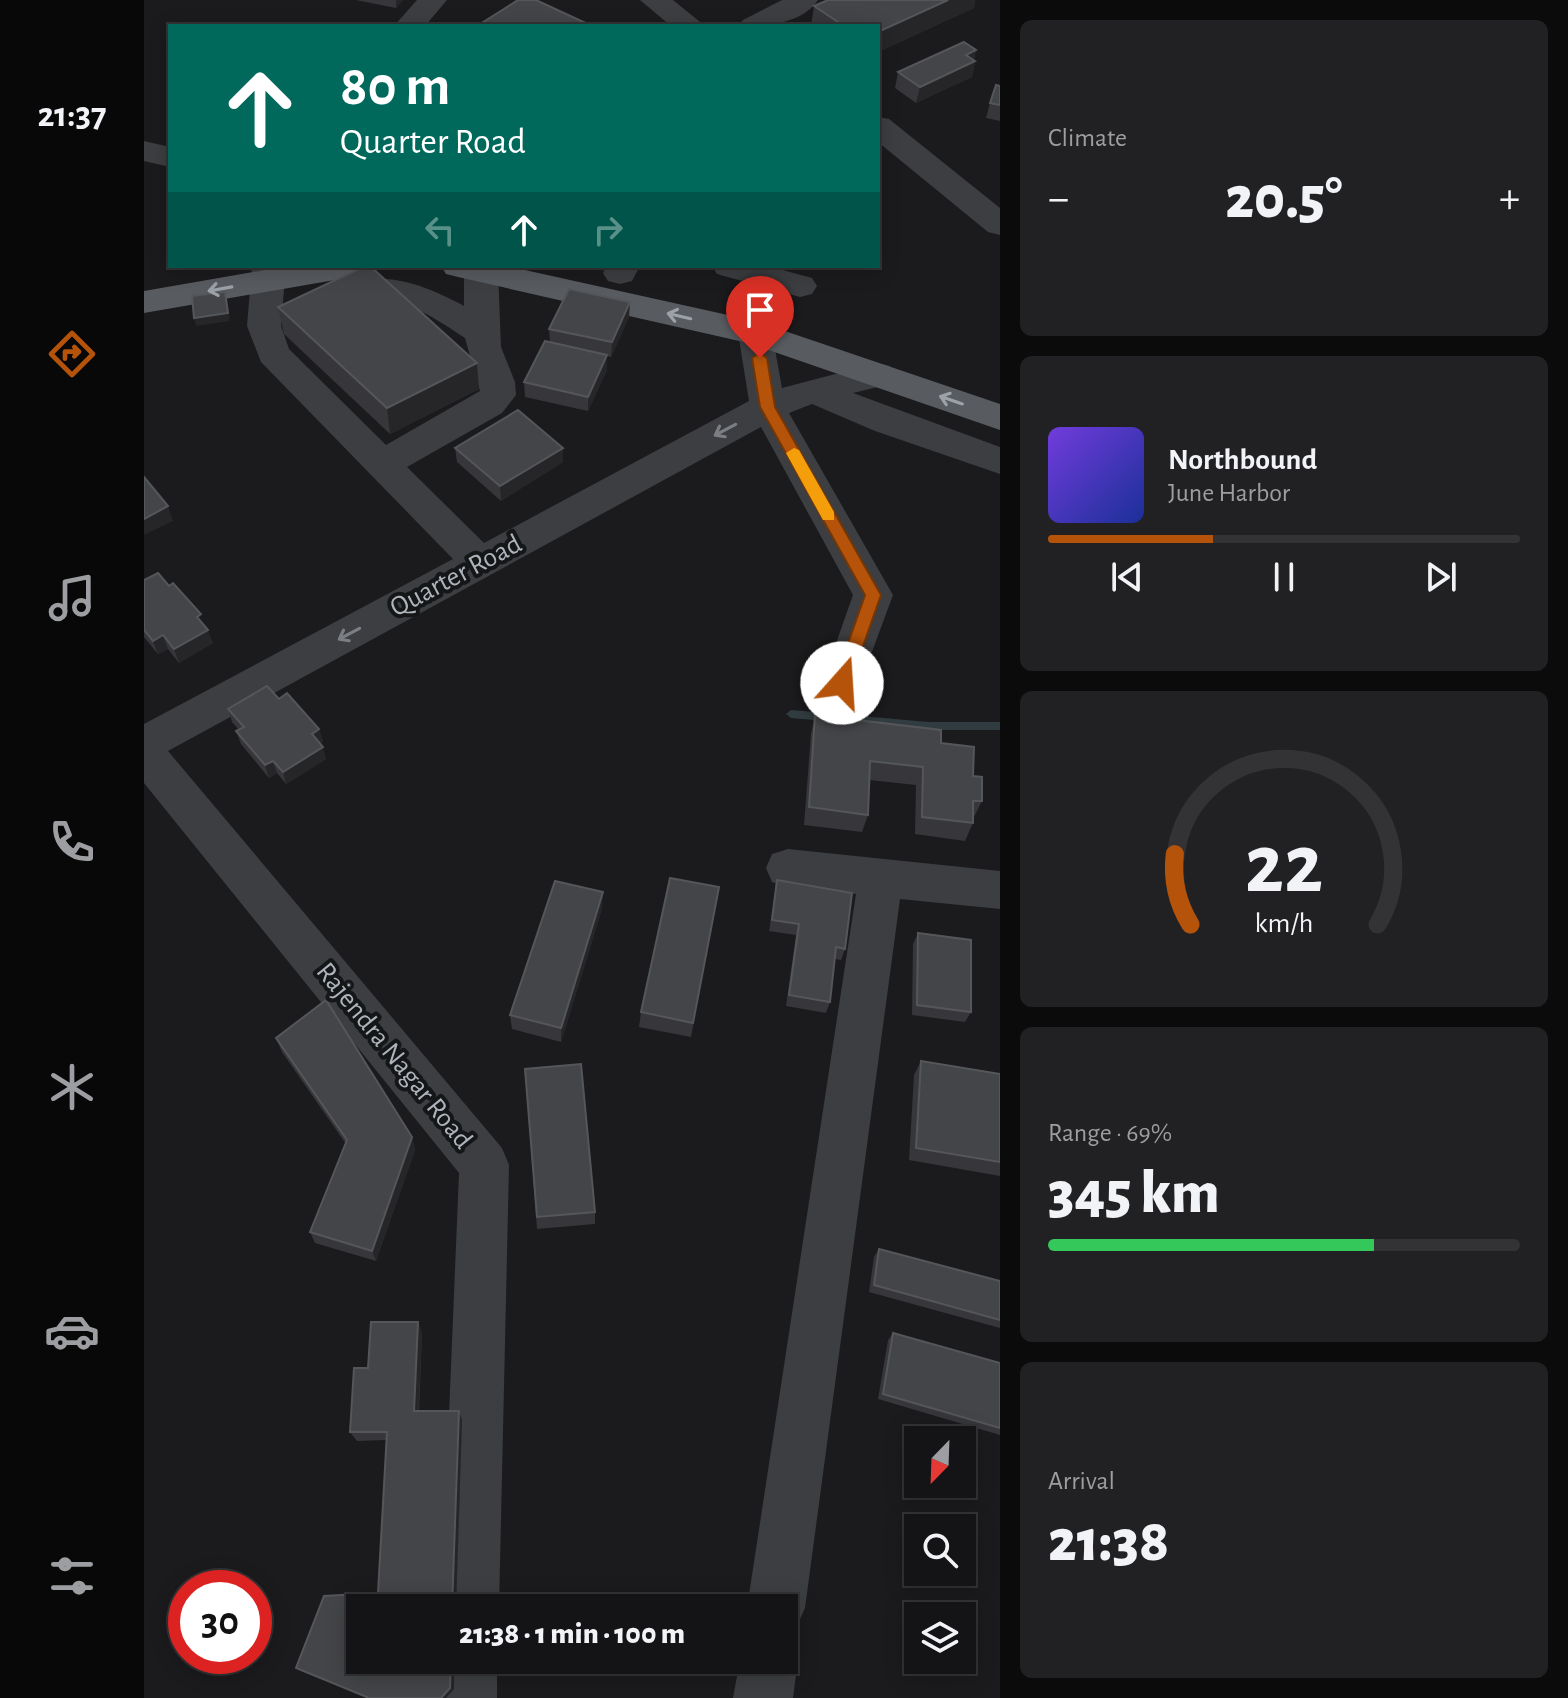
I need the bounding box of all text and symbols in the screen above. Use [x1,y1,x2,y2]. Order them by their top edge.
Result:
icon: ahead [208,56,312,160]
text: 80 m [340,59,450,115]
text: 21:37 [37,97,107,133]
text: Quarter Road [340,124,526,160]
text: Climate [1048,125,1127,151]
text: 20.5° [1225,169,1343,229]
text: − [1048,177,1069,221]
text: + [1499,177,1520,221]
icon: left [418,208,462,252]
icon: ahead [502,208,546,252]
icon: right [586,208,630,252]
pin [726,276,794,358]
one-way arrow [207,282,233,297]
icon: arrive [738,288,782,332]
one-way arrow [667,308,693,323]
icon: directions [44,326,100,382]
one-way arrow [939,392,964,407]
one-way arrow [714,423,738,438]
text: Northbound [1168,445,1317,475]
text: June Harbor [1168,480,1290,506]
street label: Quarter Road [386,530,526,622]
icon: previous [1105,555,1149,599]
icon: pause [1262,555,1306,599]
icon: next [1419,555,1463,599]
icon: music [44,570,100,626]
one-way arrow [338,626,361,642]
position arrow [800,641,884,725]
icon: phone [44,814,100,870]
text: 22 [1245,824,1323,908]
text: km/h [1255,909,1313,938]
street label: Rajendra Nagar Road [311,958,477,1154]
icon: climate [44,1059,100,1115]
text: Range · 69% [1048,1120,1172,1146]
text: 345 km [1048,1164,1220,1224]
icon: car [44,1303,100,1359]
north arrow [904,1426,976,1498]
map controls [904,1426,976,1674]
text: Arrival [1048,1468,1115,1494]
text: 21:38 [1048,1512,1169,1572]
button: search [904,1514,976,1586]
icon: filters [44,1548,100,1604]
speed limit sign: 30 [168,1570,272,1674]
button: layers [904,1602,976,1674]
text: 21:38 · 1 min · 100 m [459,1619,685,1649]

